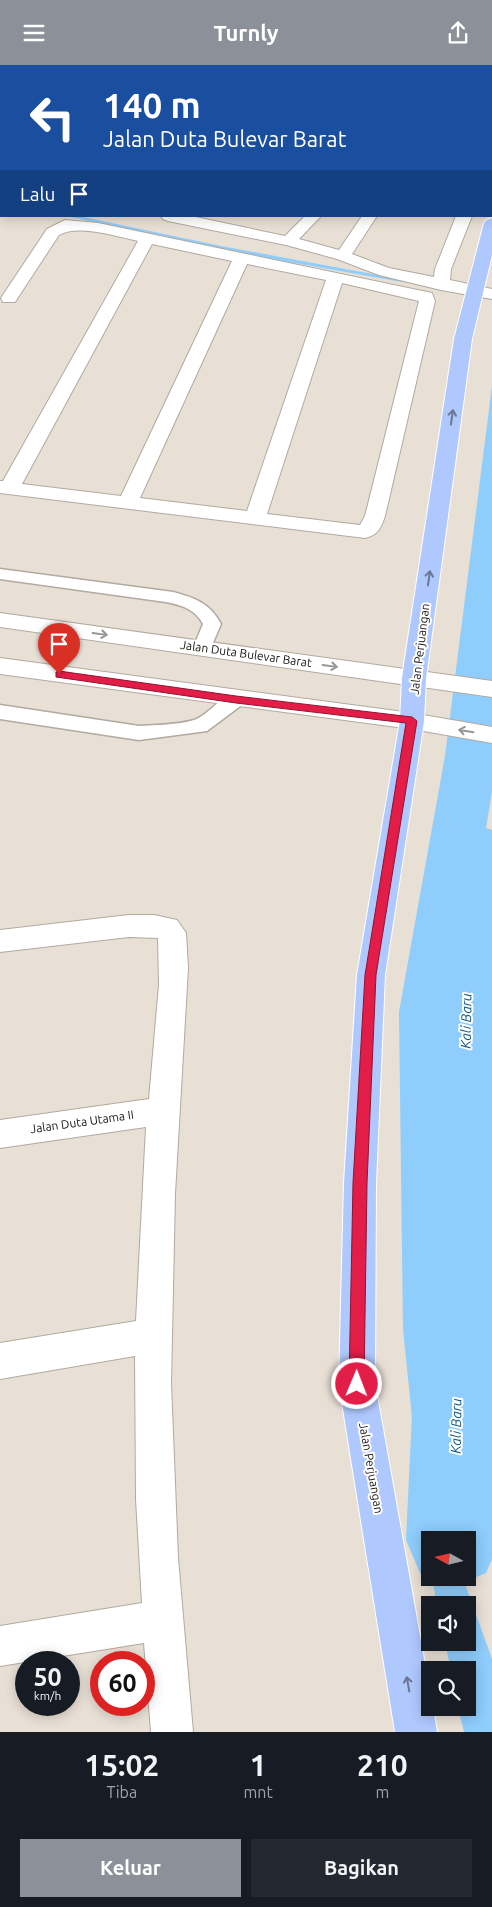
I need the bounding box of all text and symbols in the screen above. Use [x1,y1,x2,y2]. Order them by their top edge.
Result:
icon: menu [20,19,48,47]
icon: share [444,19,472,47]
text: Turnly [214,20,278,45]
icon: left [20,85,85,150]
text: 140 m [103,85,201,125]
text: Jalan Duta Bulevar Barat [103,126,346,151]
icon: arrive [65,180,93,208]
text: Lalu [20,183,55,205]
one-way arrow [447,410,457,426]
one-way arrow [424,570,434,586]
street label: Jalan Perjuangan [407,603,432,695]
pin [38,623,80,674]
one-way arrow [92,629,108,639]
icon: arrive [45,630,73,658]
street label: Jalan Duta Bulevar Barat [179,638,313,669]
one-way arrow [322,662,338,672]
one-way arrow [459,725,475,735]
water label: Kali Baru [458,993,474,1049]
street label: Jalan Duta Utama II [29,1108,135,1135]
position arrow [330,1357,382,1409]
water label: Kali Baru [448,1398,464,1454]
street label: Jalan Perjuangan [357,1422,386,1514]
north arrow [421,1531,476,1586]
map controls [421,1531,476,1716]
button: sound [421,1596,476,1651]
speed limit sign: 60 [90,1651,155,1716]
button: search [421,1661,476,1716]
text: 50 [33,1663,62,1691]
one-way arrow [403,1676,413,1692]
text: km/h [34,1689,61,1702]
text: 15:02 [84,1748,159,1782]
text: 1 [250,1748,267,1782]
text: 210 [357,1748,408,1782]
text: Tiba [106,1783,137,1801]
text: mnt [244,1783,273,1801]
text: m [375,1783,389,1801]
button: Keluar [20,1839,241,1897]
button: Bagikan [251,1839,472,1897]

